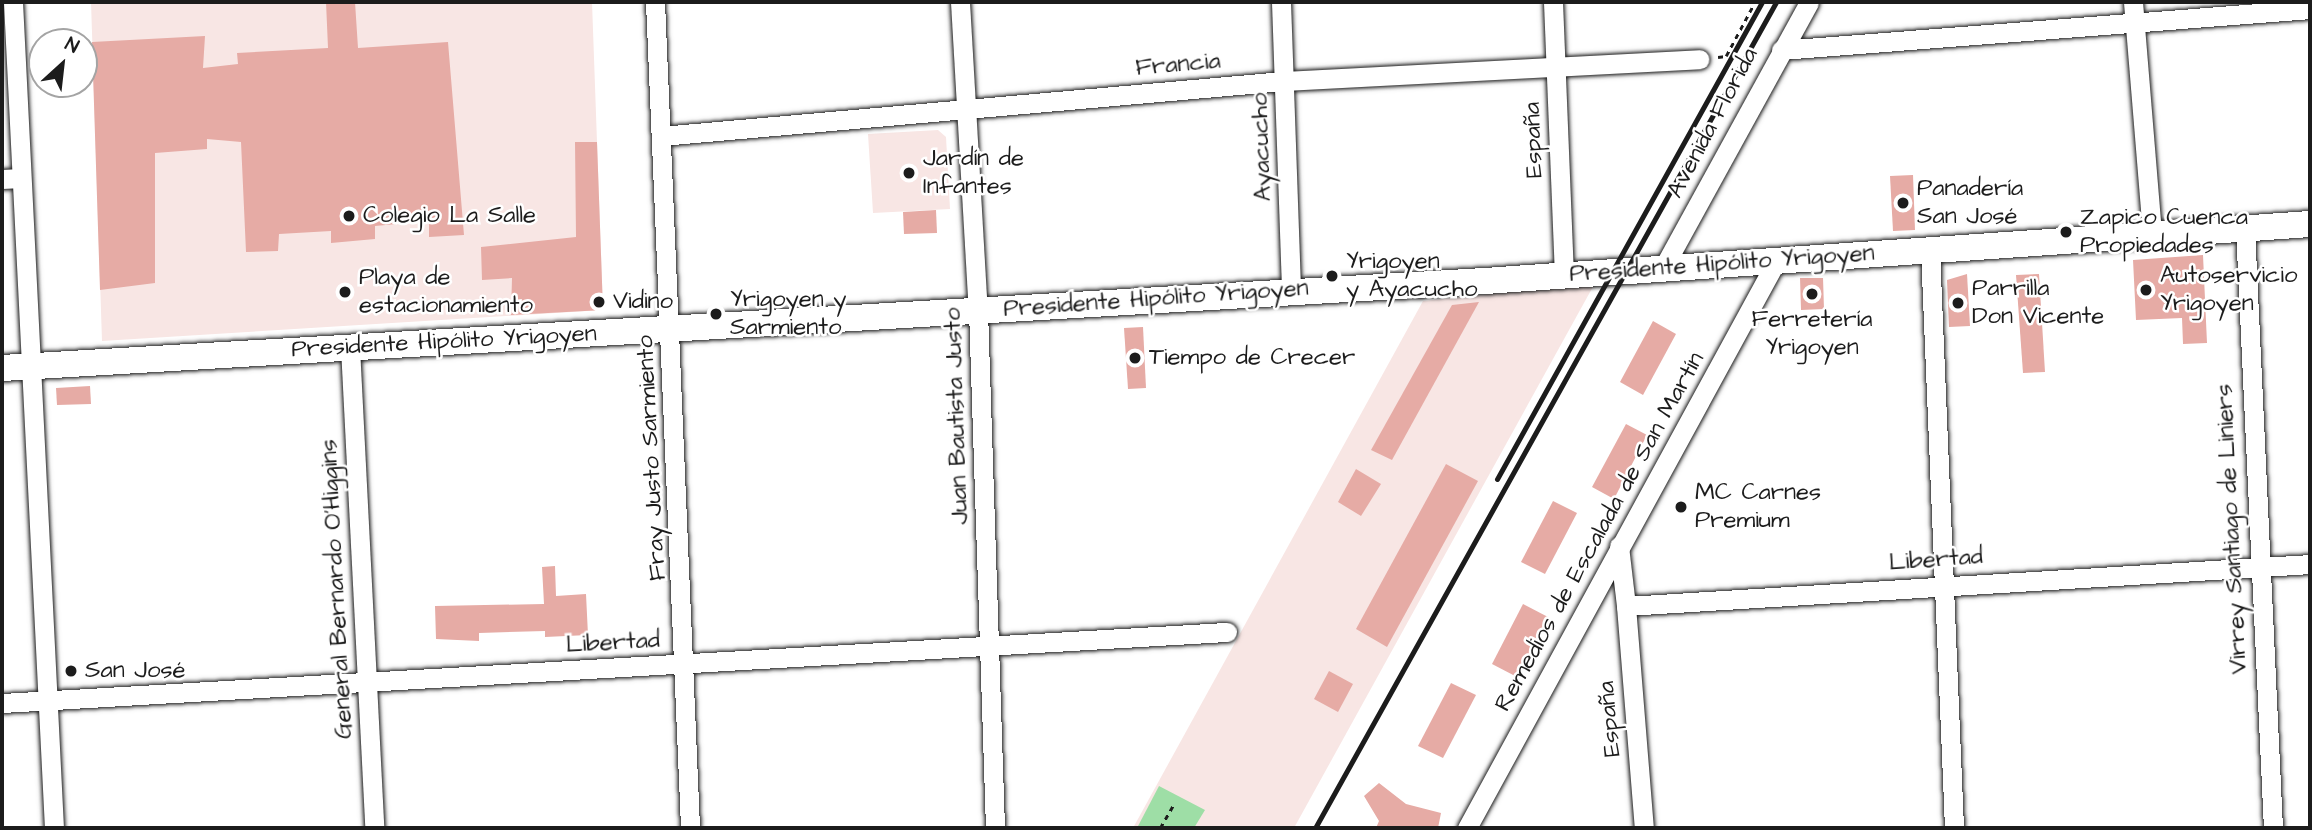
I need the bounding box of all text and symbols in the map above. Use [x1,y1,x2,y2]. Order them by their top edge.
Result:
north arrow [28,28,98,98]
text: N [60,31,83,60]
street label: Avenida Florida [1661,43,1765,203]
street label: Francia [1134,47,1222,83]
street label: Ayacucho [1246,92,1278,202]
street label: España [1518,102,1550,178]
place label: Jardín de Infantes [923,145,1024,201]
marker: Jardín de Infantes [901,165,917,181]
place label: Panadería San José [1917,175,2023,231]
marker: Panadería San José [1895,195,1911,211]
place label: Colegio La Salle [363,202,536,230]
place label: Zapico Cuenca Propiedades [2080,204,2248,260]
marker: Colegio La Salle [341,208,357,224]
marker: Zapico Cuenca Propiedades [2058,224,2074,240]
street label: Presidente Hipólito Yrigoyen [1568,239,1876,289]
place label: Yrigoyen y Ayacucho [1346,248,1477,304]
place label: Autoservicio Yrigoyen [2160,262,2297,318]
place label: Playa de estacionamiento [359,264,533,320]
marker: Yrigoyen y Ayacucho [1324,268,1340,284]
street label: Presidente Hipólito Yrigoyen [1002,274,1310,324]
place label: Parrilla Don Vicente [1972,275,2104,331]
marker: Autoservicio Yrigoyen [2138,282,2154,298]
marker: Playa de estacionamiento [337,284,353,300]
place label: Yrigoyen y Sarmiento [730,286,847,342]
marker: Ferretería Yrigoyen [1804,286,1820,302]
place label: Vidino [613,288,673,316]
marker: Vidino [591,294,607,310]
marker: Parrilla Don Vicente [1950,295,1966,311]
marker: Yrigoyen y Sarmiento [708,306,724,322]
place label: Ferretería Yrigoyen [1752,306,1872,362]
street label: Juan Bautista Justo [939,307,975,525]
street label: Presidente Hipólito Yrigoyen [291,320,597,364]
street label: Fray Justo Sarmiento [631,334,673,582]
place label: Tiempo de Crecer [1149,344,1355,372]
street label: Remedios de Escalada de San Martín [1489,347,1711,717]
marker: Tiempo de Crecer [1127,350,1143,366]
street label: Virrey Santiago de Liniers [2210,383,2254,675]
street label: General Bernardo O'Higgins [315,438,359,740]
place label: MC Carnes Premium [1695,479,1821,535]
marker: MC Carnes Premium [1673,499,1689,515]
street label: Libertad [1888,542,1984,578]
street label: Libertad [565,626,661,660]
place label: San José [85,657,185,685]
marker: San José [63,663,79,679]
street label: España [1592,680,1628,758]

